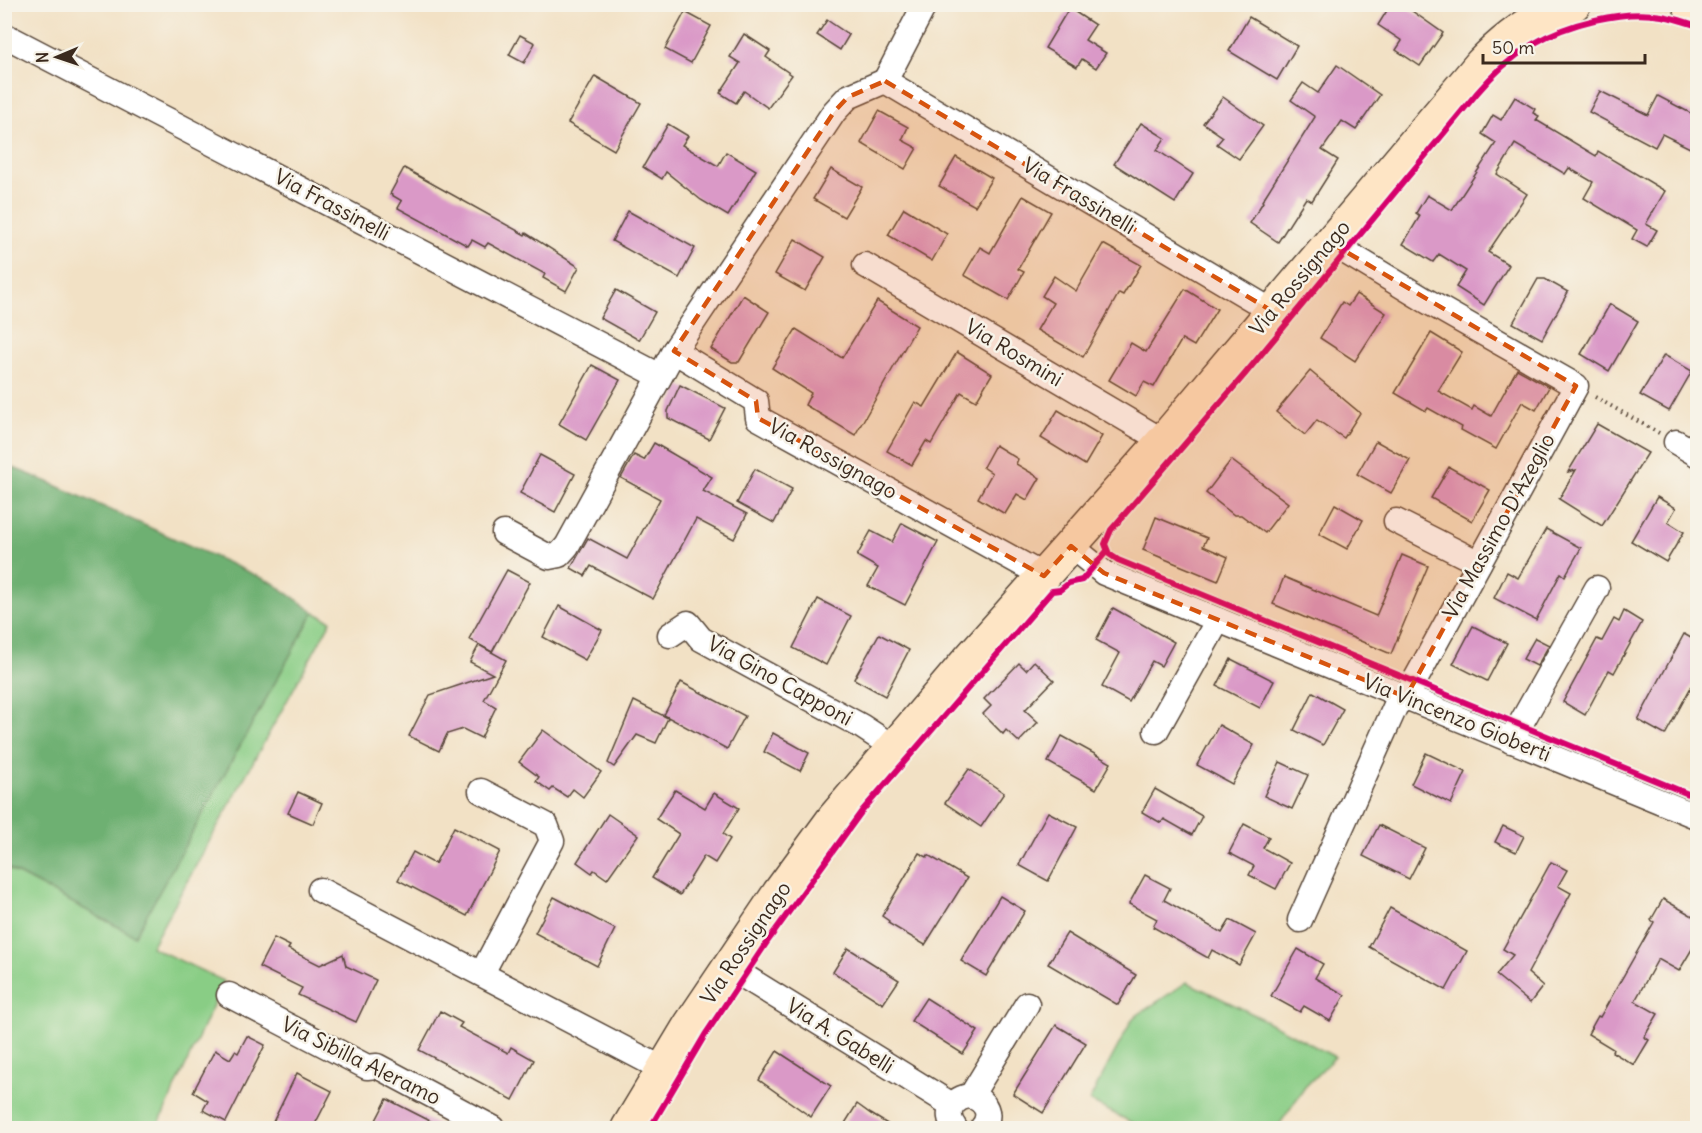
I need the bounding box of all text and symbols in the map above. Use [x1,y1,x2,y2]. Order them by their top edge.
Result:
north arrow [27,27,87,87]
scale bar [1483,27,1645,65]
text: 50 m [1492,36,1534,59]
text: N [32,52,52,63]
street label: Via Frassinelli [1018,151,1141,240]
street label: Via Frassinelli [270,163,395,246]
street label: Via Rossignago [1243,214,1356,341]
street label: Via Rosmini [960,313,1068,392]
street label: Via Rossignago [764,412,902,505]
street label: Via Massimo D'Azeglio [1436,428,1561,623]
street label: Via Gino Capponi [703,630,858,732]
street label: Via Vincenzo Gioberti [1359,668,1555,768]
street label: Via Rossignago [694,876,797,1010]
street label: Via A. Gabelli [781,992,899,1079]
street label: Via Sibilla Aleramo [277,1010,445,1111]

